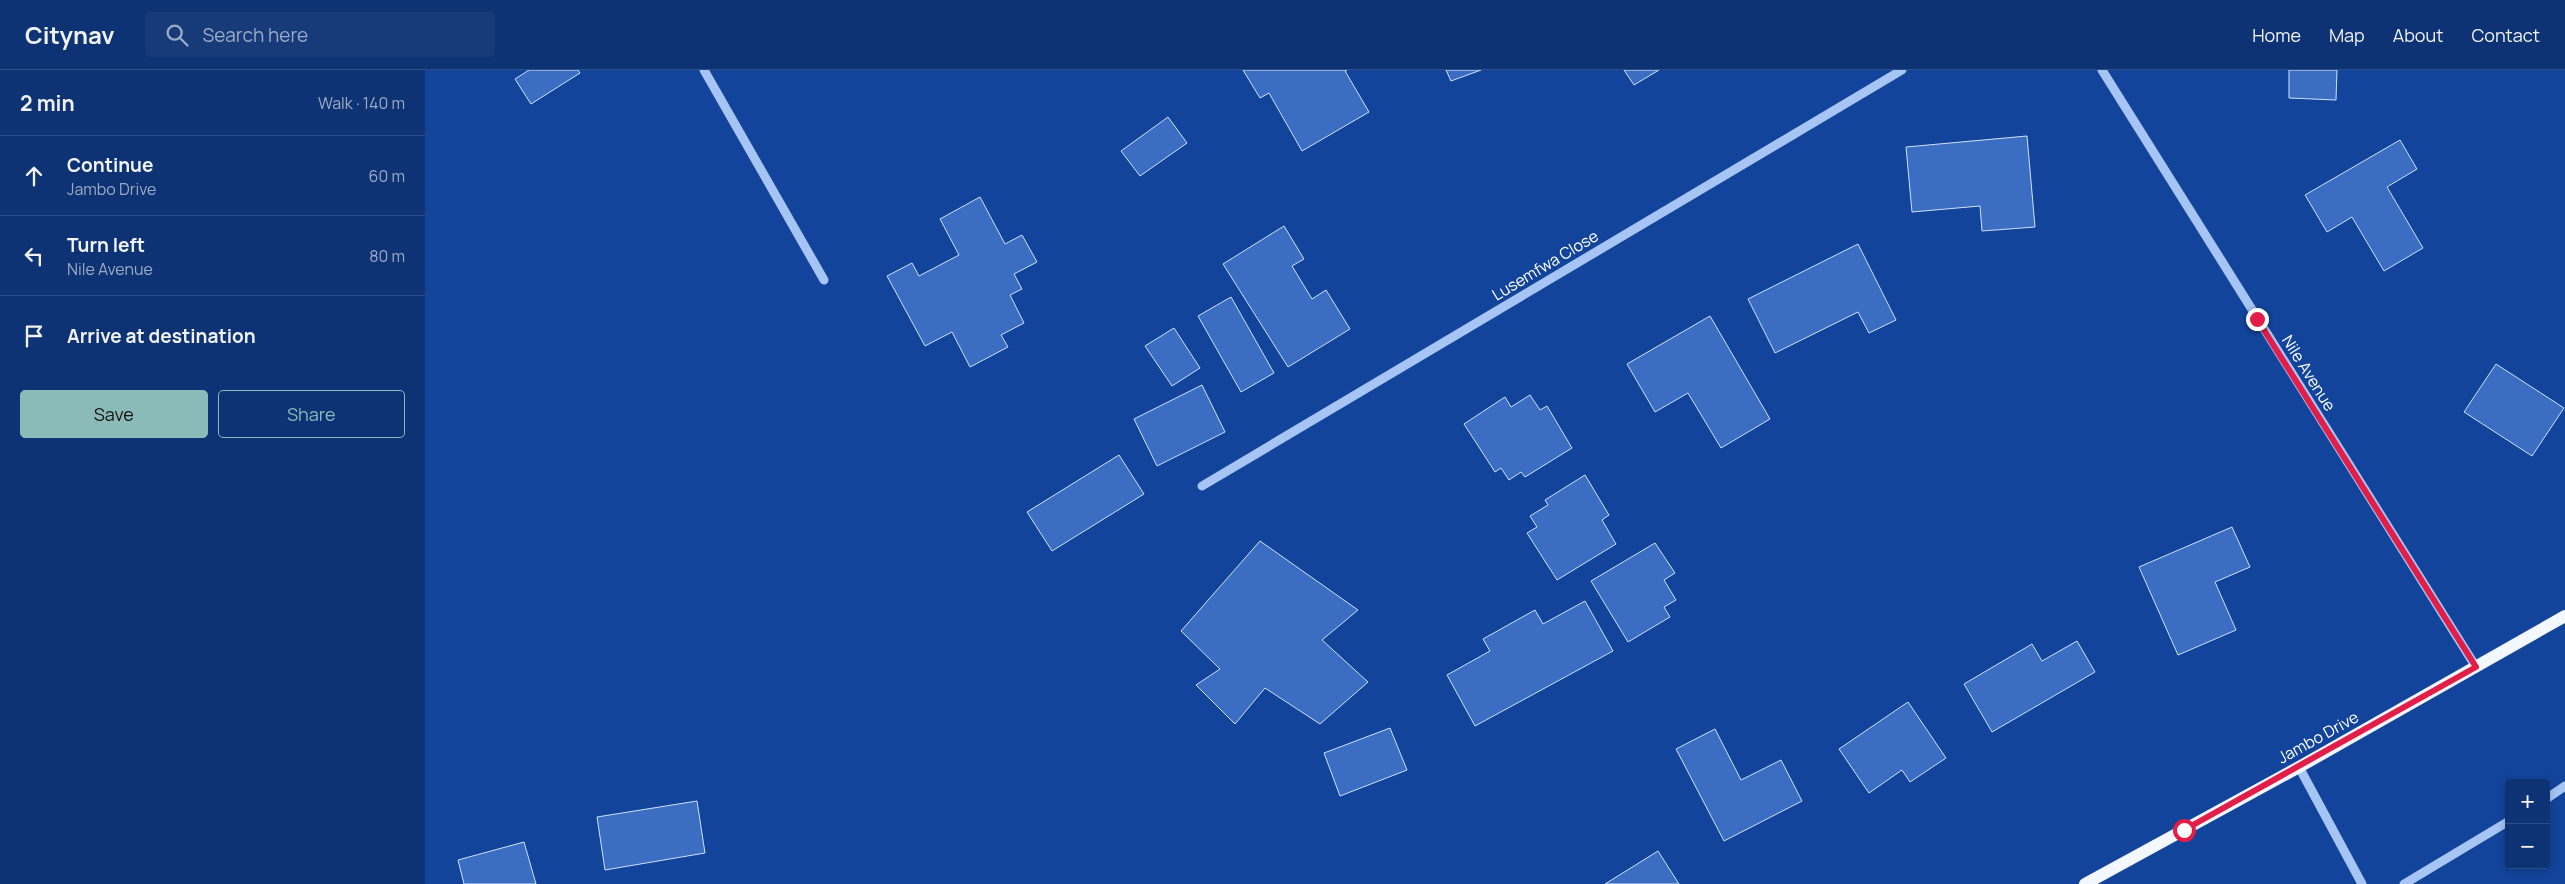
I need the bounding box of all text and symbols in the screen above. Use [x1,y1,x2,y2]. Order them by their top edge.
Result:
search box [145,12,495,57]
text: Citynav [25,18,115,51]
icon: search [163,21,191,49]
text: Search here [203,22,308,48]
text: Home [2252,23,2301,47]
text: Map [2329,23,2365,47]
text: About [2393,23,2443,47]
text: Contact [2471,23,2540,47]
text: 2 min [20,89,75,117]
text: Walk · 140 m [318,92,405,114]
text: Continue [67,152,153,178]
icon: ahead [20,162,48,190]
text: 60 m [369,165,405,187]
text: Jambo Drive [67,178,156,200]
street label: Lusemfwa Close [1488,225,1602,305]
text: Turn left [67,232,145,258]
icon: left [20,242,48,270]
text: 80 m [369,245,405,267]
text: Nile Avenue [67,258,153,280]
route end [2246,308,2269,331]
icon: arrive [20,322,48,350]
text: Arrive at destination [67,323,256,349]
street label: Nile Avenue [2277,331,2341,415]
button: Save [20,390,208,438]
button: Share [218,390,405,438]
street label: Jambo Drive [2274,706,2362,768]
map controls [2505,779,2550,869]
button: + [2505,779,2550,824]
route start [2173,819,2196,842]
button: − [2505,824,2550,869]

